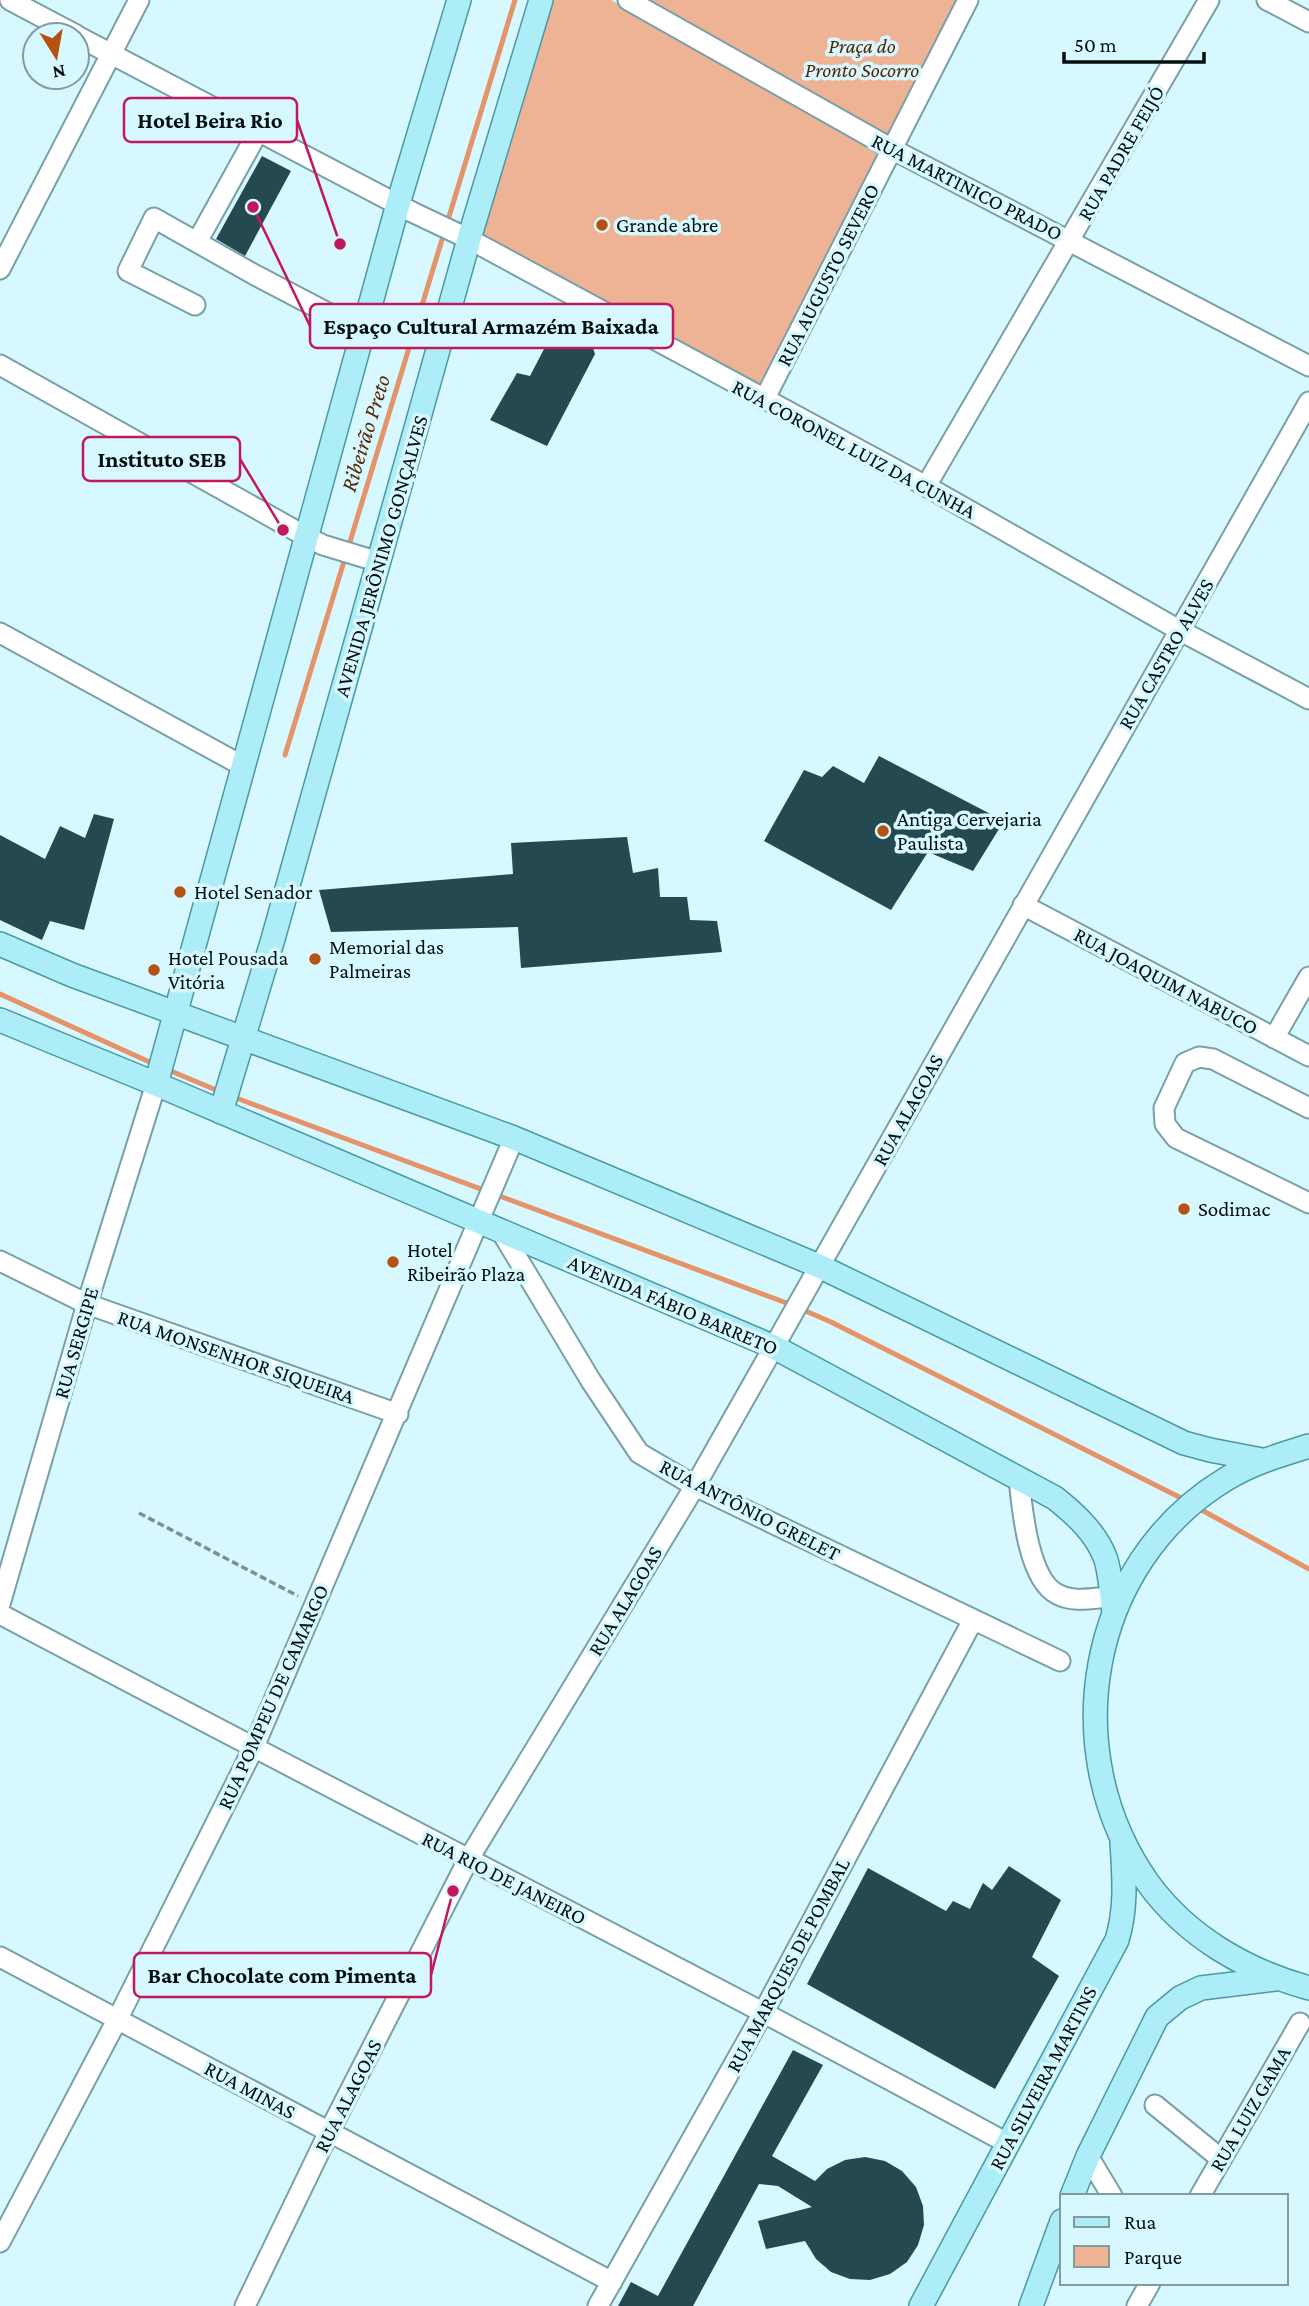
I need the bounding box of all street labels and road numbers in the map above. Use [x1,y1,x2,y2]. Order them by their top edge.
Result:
street label: RUA PADRE FEIJÓ [1073,81,1169,225]
street label: RUA MARTINICO PRADO [868,128,1066,246]
street label: RUA AUGUSTO SEVERO [772,180,884,370]
street label: RUA CORONEL LUIZ DA CUNHA [728,374,980,524]
street label: AVENIDA JERÔNIMO GONÇALVES [329,412,433,700]
street label: RUA CASTRO ALVES [1113,574,1219,733]
street label: RUA JOAQUIM NABUCO [1070,922,1262,1040]
street label: RUA ALAGOAS [868,1050,949,1170]
street label: AVENIDA FÁBIO BARRETO [564,1250,782,1360]
street label: RUA SERGIPE [49,1285,103,1401]
street label: RUA MONSENHOR SIQUEIRA [114,1305,358,1409]
street label: RUA ANTÔNIO GRELET [656,1454,845,1566]
street label: RUA ALAGOAS [583,1542,667,1660]
street label: RUA POMPEU DE CAMARGO [213,1581,333,1813]
street label: RUA RIO DE JANEIRO [418,1826,590,1930]
street label: RUA MARQUES DE POMBAL [721,1853,855,2076]
street label: RUA SILVEIRA MARTINS [984,1982,1102,2174]
street label: RUA ALAGOAS [309,2035,387,2157]
street label: RUA LUIZ GAMA [1205,2042,1296,2176]
street label: RUA MINAS [200,2056,300,2124]

